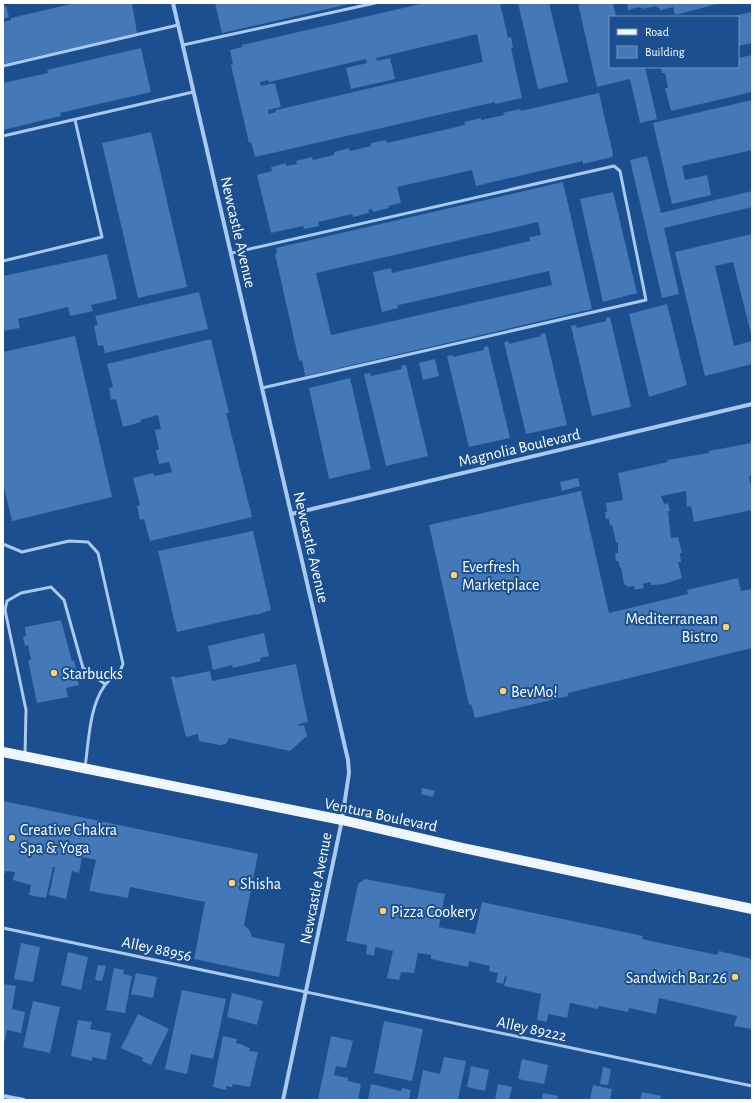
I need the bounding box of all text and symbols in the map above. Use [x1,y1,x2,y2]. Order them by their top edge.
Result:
legend [609,16,739,68]
text: Road [645,26,669,38]
text: Building [645,46,685,58]
street label: Newcastle Avenue [217,175,259,289]
street label: Magnolia Boulevard [457,426,582,470]
street label: Newcastle Avenue [290,490,332,604]
place label: Everfresh Marketplace [462,559,539,593]
marker: Everfresh Marketplace [449,570,459,580]
place label: Mediterranean Bistro [625,611,718,645]
marker: Mediterranean Bistro [721,622,731,632]
place label: Starbucks [62,666,123,682]
marker: Starbucks [49,668,59,678]
place label: BevMo! [511,684,558,700]
marker: BevMo! [498,686,508,696]
street label: Ventura Boulevard [323,795,439,835]
place label: Creative Chakra Spa & Yoga [20,822,117,856]
street label: Newcastle Avenue [297,831,335,945]
marker: Creative Chakra Spa & Yoga [7,833,17,843]
place label: Shisha [240,876,281,892]
marker: Shisha [227,878,237,888]
place label: Pizza Cookery [391,904,477,921]
marker: Pizza Cookery [378,906,388,916]
street label: Alley 88956 [120,934,193,965]
place label: Sandwich Bar 26 [626,970,727,986]
marker: Sandwich Bar 26 [730,972,740,982]
street label: Alley 89222 [495,1014,568,1045]

